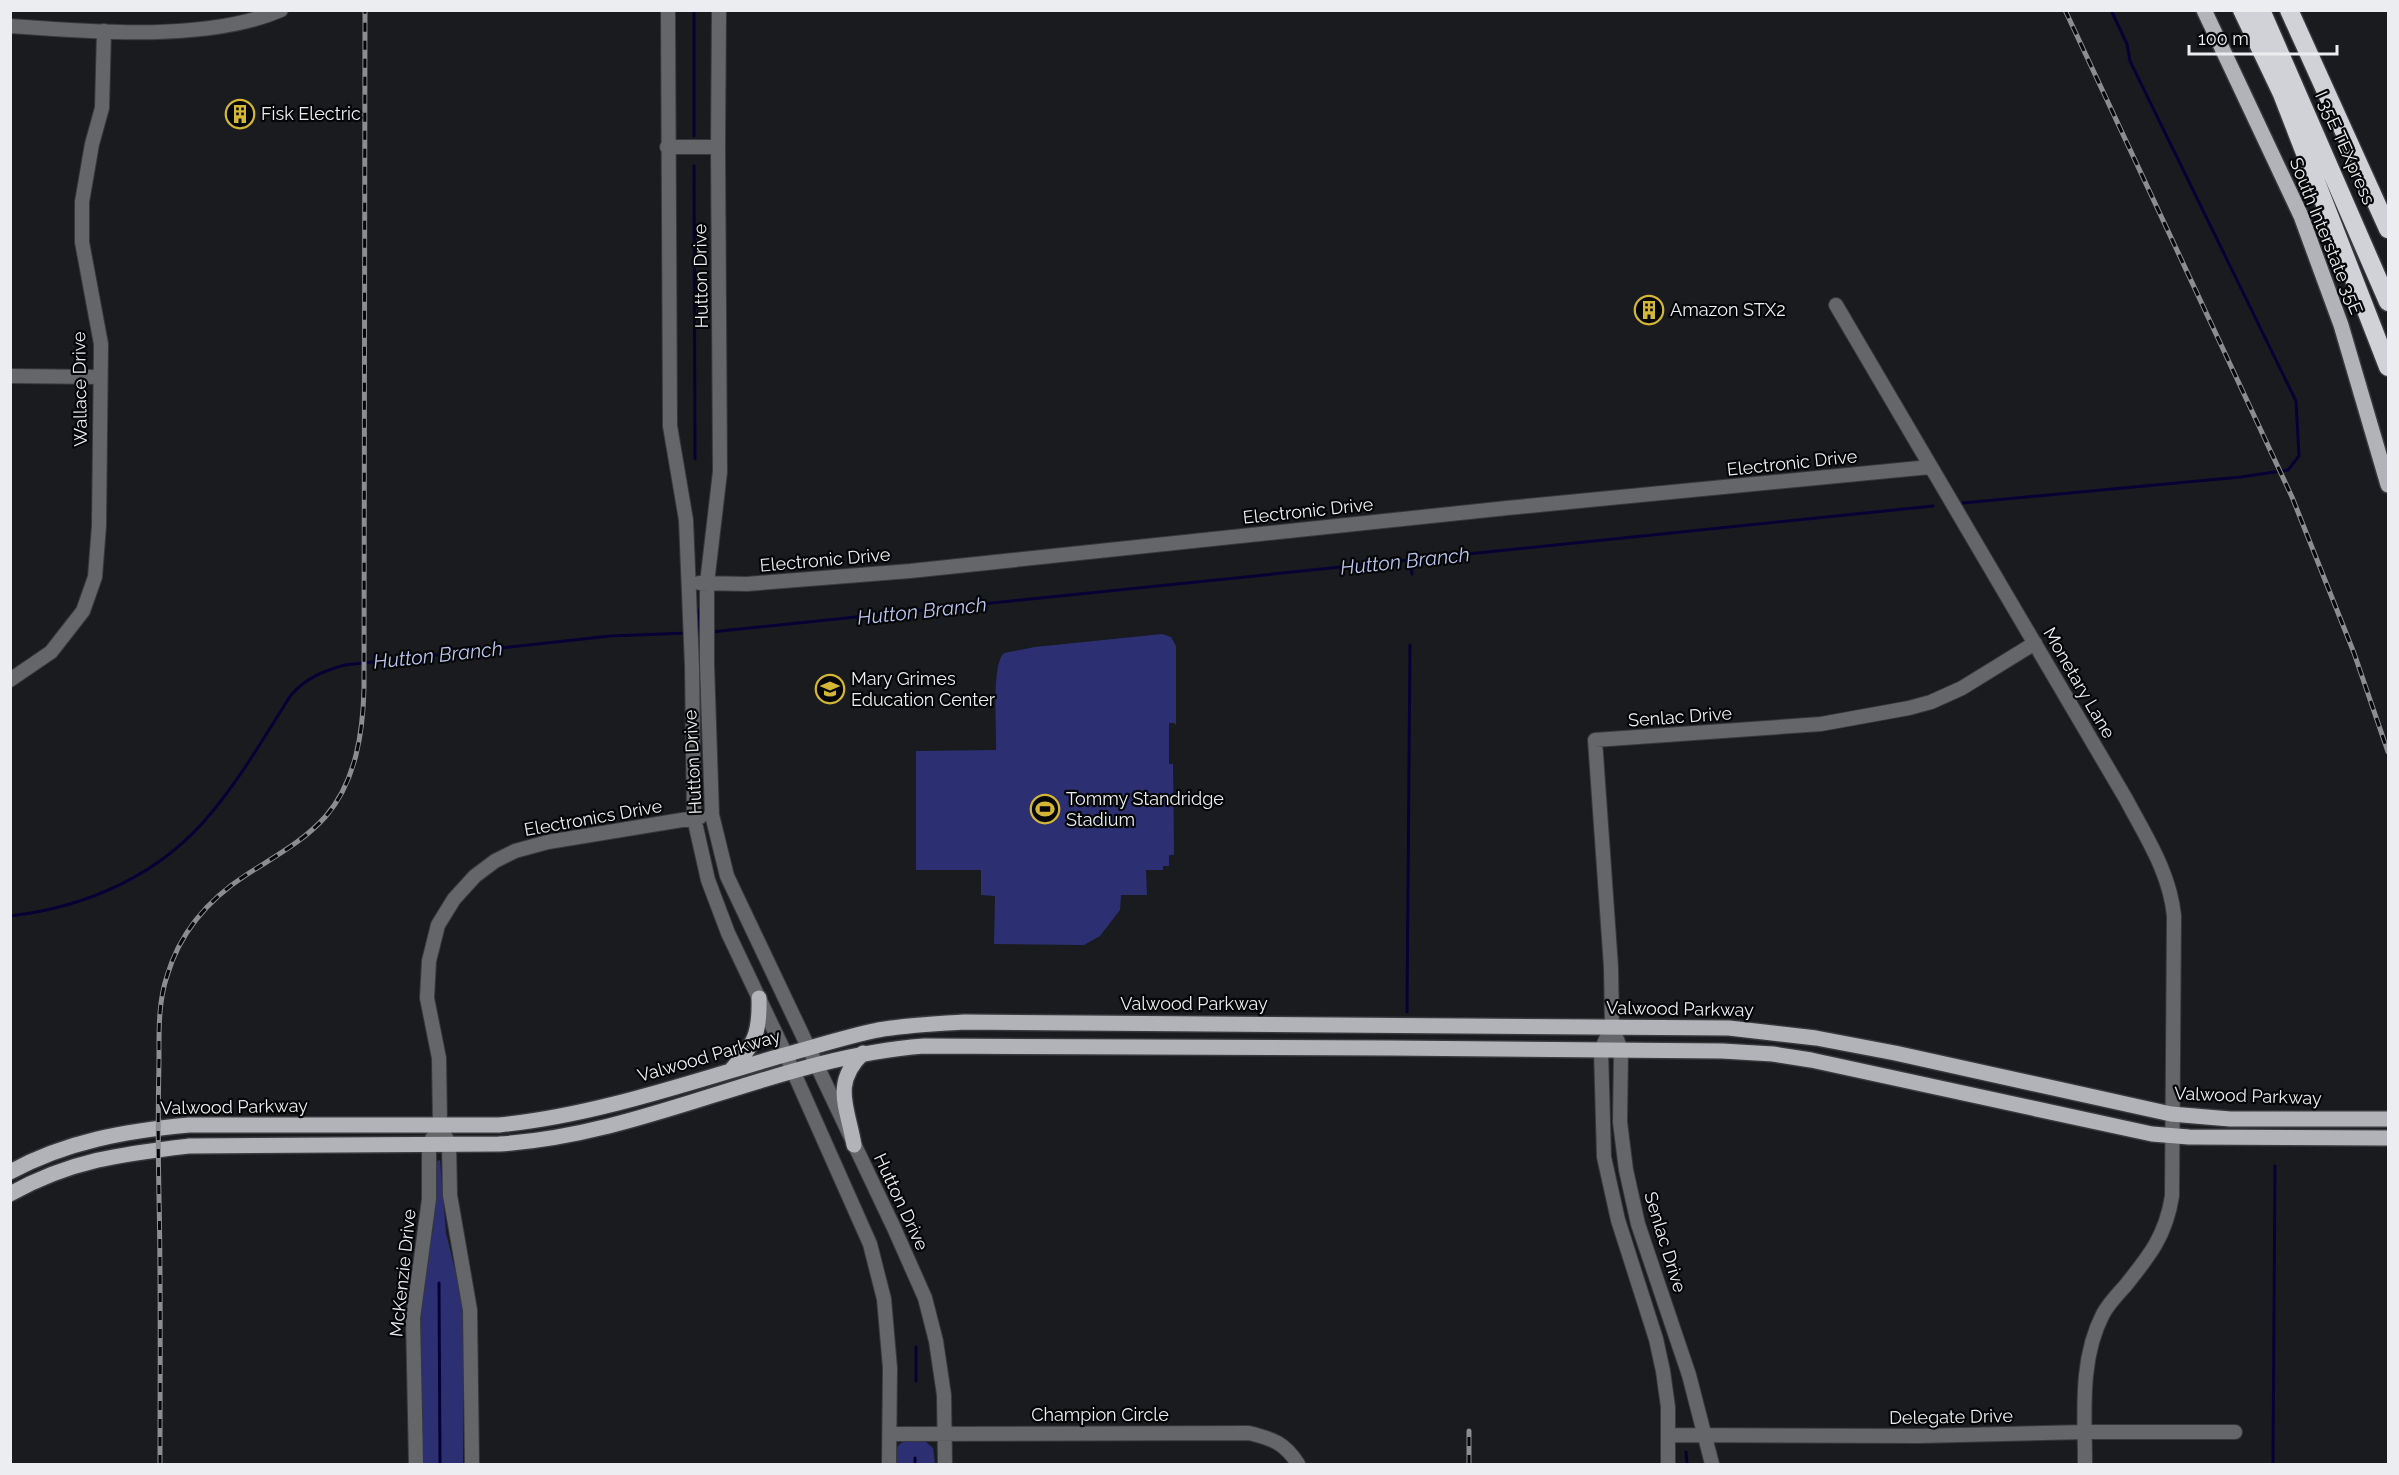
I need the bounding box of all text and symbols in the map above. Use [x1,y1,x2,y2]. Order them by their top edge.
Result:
scale bar [2189,18,2338,56]
text: 100 m [2198,28,2249,49]
street label: I 35E TEXpress [2311,88,2380,208]
building icon: Fisk Electric [224,98,256,130]
place label: Fisk Electric [261,103,361,124]
street label: South Interstate 35E [2285,154,2367,317]
street label: Hutton Drive [689,223,712,328]
building icon: Amazon STX2 [1633,294,1665,326]
place label: Amazon STX2 [1670,299,1786,320]
street label: Wallace Drive [68,331,91,447]
street label: Electronic Drive [1726,445,1859,480]
street label: Electronic Drive [1242,493,1375,528]
water label: Hutton Branch [1339,542,1471,580]
street label: Electronic Drive [759,543,892,576]
water label: Hutton Branch [856,592,988,630]
street label: Monetary Lane [2039,624,2120,742]
water label: Hutton Branch [372,636,504,674]
place label: Mary Grimes Education Center [851,668,996,710]
school or university icon: Mary Grimes Education Center [814,673,846,705]
street label: Senlac Drive [1627,702,1733,731]
street label: Hutton Drive [679,709,706,815]
place label: Tommy Standridge Stadium [1066,788,1224,830]
sports icon: Tommy Standridge Stadium [1029,793,1061,825]
street label: Electronics Drive [522,795,664,840]
street label: Valwood Parkway [1120,993,1268,1014]
street label: Valwood Parkway [1606,997,1754,1020]
street label: Valwood Parkway [635,1025,783,1086]
street label: Valwood Parkway [2174,1082,2322,1109]
street label: Valwood Parkway [160,1095,308,1118]
street label: Hutton Drive [870,1150,933,1254]
street label: Senlac Drive [1640,1189,1691,1295]
street label: McKenzie Drive [385,1208,420,1338]
street label: Champion Circle [1031,1404,1169,1425]
street label: Delegate Drive [1889,1405,2013,1428]

